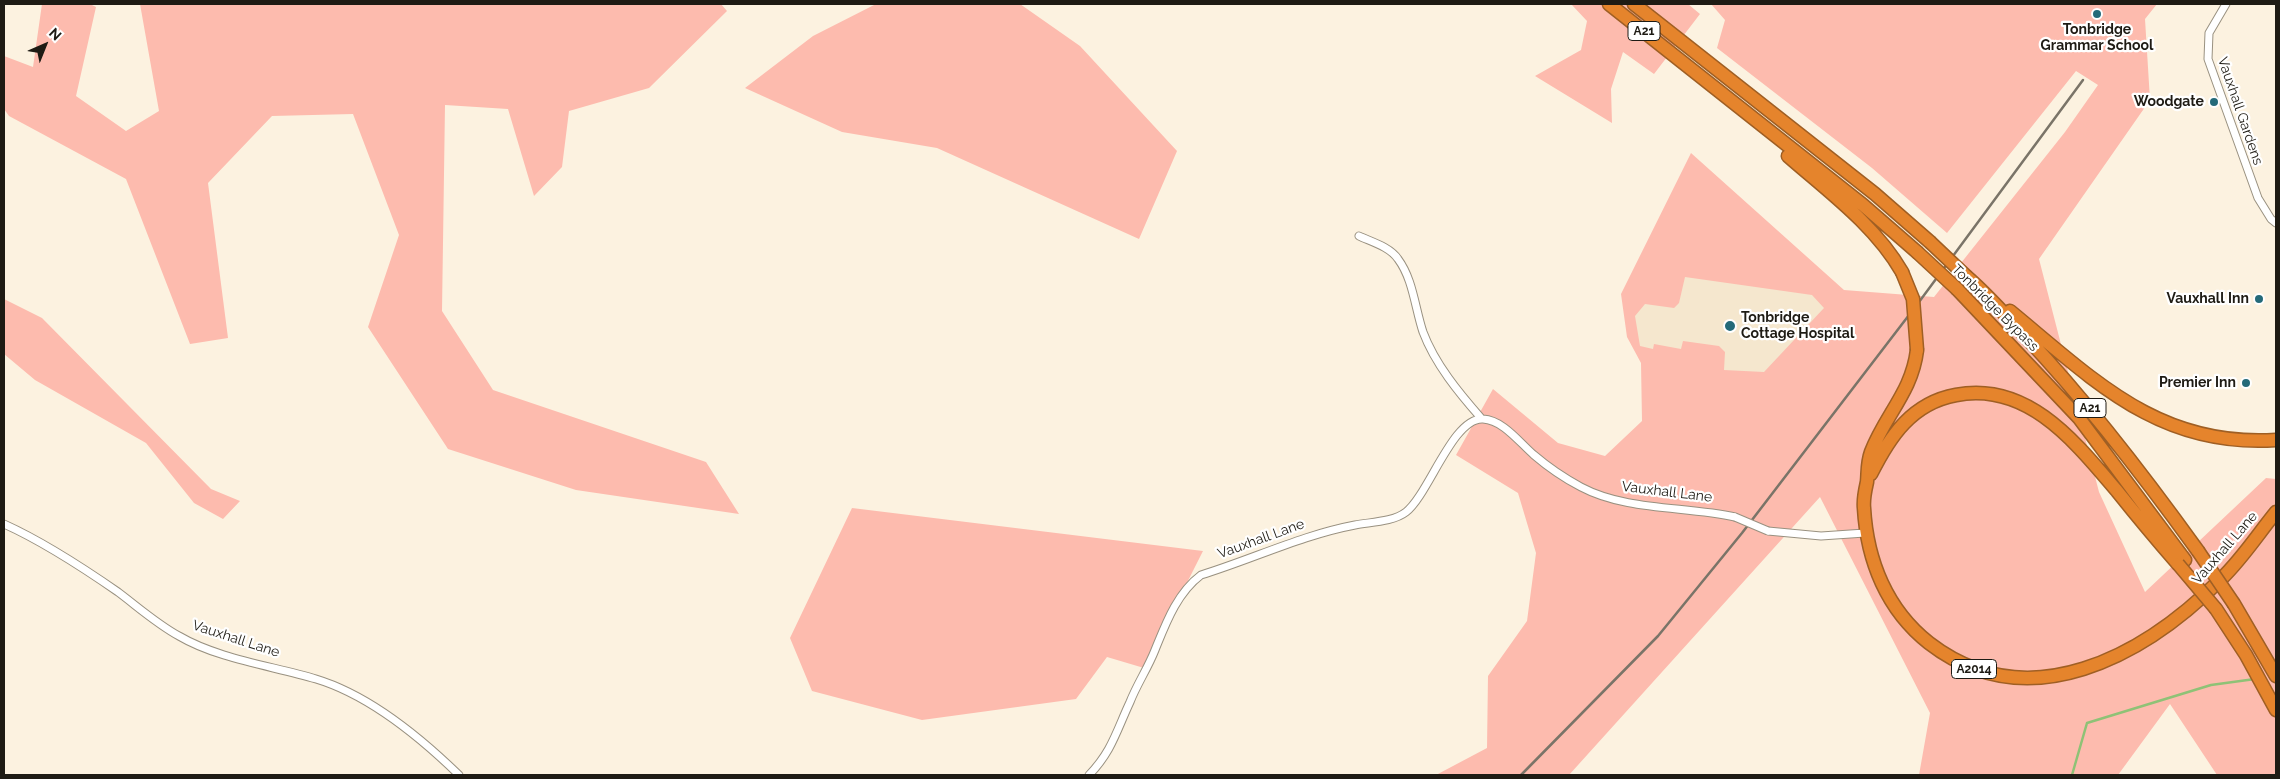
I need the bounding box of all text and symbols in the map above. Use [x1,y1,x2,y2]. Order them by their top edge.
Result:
marker: Tonbridge Grammar School [2091,8,2103,20]
north arrow [20,20,70,70]
road number: A21 [1628,22,1660,40]
place label: Tonbridge Grammar School [2041,22,2153,54]
text: N [46,25,65,44]
street label: Vauxhall Gardens [2214,55,2266,167]
place label: Woodgate [2134,94,2204,110]
marker: Woodgate [2208,96,2220,108]
street label: Tonbridge Bypass [1948,261,2042,355]
place label: Vauxhall Inn [2167,291,2249,307]
marker: Vauxhall Inn [2253,293,2265,305]
place label: Tonbridge Cottage Hospital [1741,310,1854,342]
marker: Tonbridge Cottage Hospital [1723,319,1737,333]
place label: Premier Inn [2159,375,2236,391]
marker: Premier Inn [2240,377,2252,389]
road number: A21 [2074,398,2106,418]
street label: Vauxhall Lane [1621,478,1713,506]
street label: Vauxhall Lane [2189,508,2261,588]
street label: Vauxhall Lane [1215,516,1307,562]
street label: Vauxhall Lane [190,617,282,661]
road number: A2014 [1952,660,1996,679]

